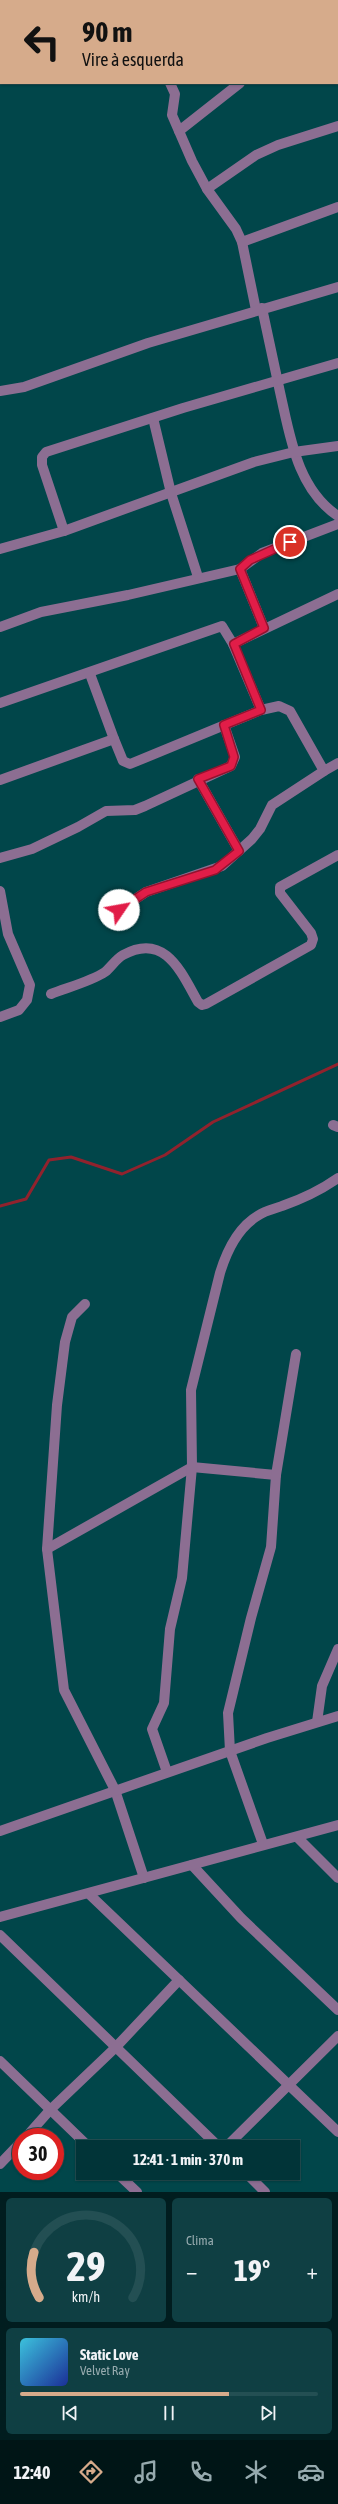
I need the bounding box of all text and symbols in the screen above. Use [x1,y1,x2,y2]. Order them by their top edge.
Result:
icon: left [16,16,68,68]
text: 90 m [82,16,132,48]
text: Vire à esquerda [82,49,184,70]
pin [273,525,307,559]
icon: arrive [279,531,301,553]
position arrow [98,889,140,931]
speed limit sign: 30 [12,2128,64,2180]
text: 12:41 · 1 min · 370 m [133,2151,243,2168]
text: Clima [186,2233,214,2248]
text: 29 [66,2242,106,2290]
text: 19° [234,2253,270,2287]
text: − [186,2258,197,2284]
text: + [307,2258,318,2284]
text: km/h [72,2289,100,2305]
text: Static Love [80,2346,139,2363]
text: Velvet Ray [80,2363,130,2378]
icon: previous [59,2402,81,2424]
icon: pause [158,2402,180,2424]
icon: next [257,2402,279,2424]
icon: directions [77,2458,105,2486]
icon: music [132,2458,160,2486]
icon: phone [187,2458,215,2486]
icon: climate [242,2458,270,2486]
icon: car [297,2458,325,2486]
text: 12:40 [13,2462,50,2483]

